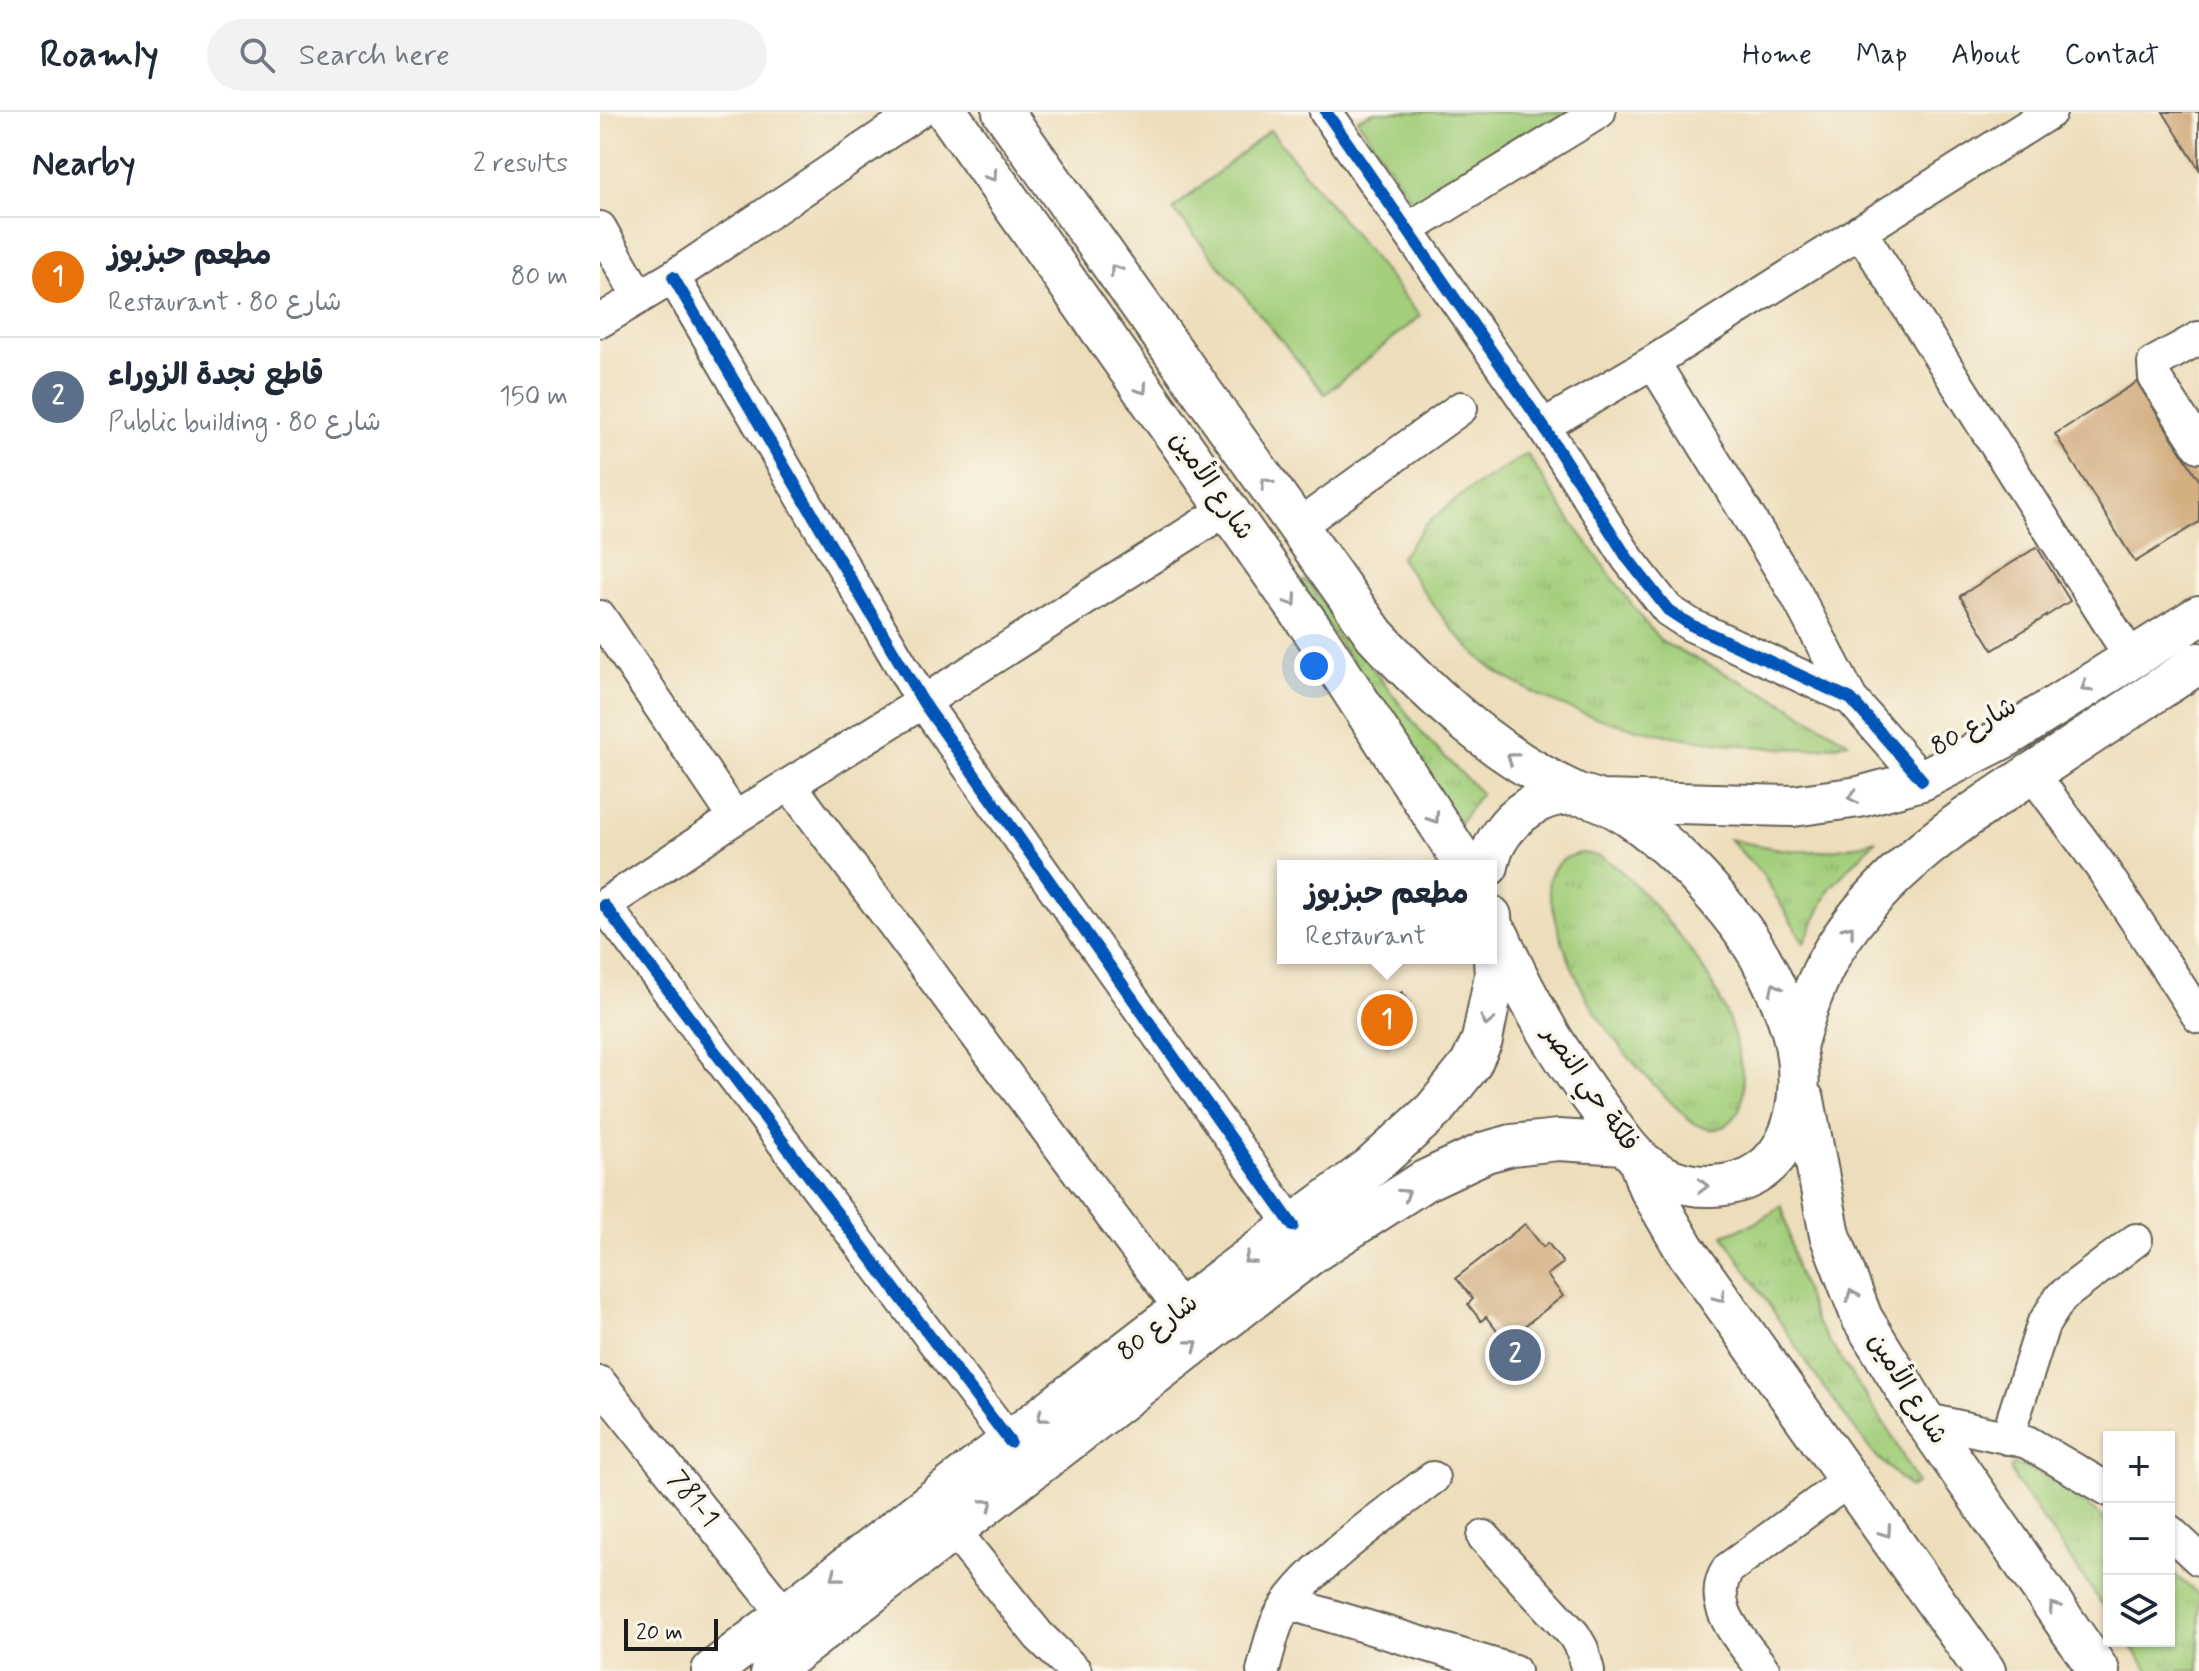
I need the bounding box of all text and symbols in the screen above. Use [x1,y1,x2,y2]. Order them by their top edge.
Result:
search box [207,19,767,91]
text: Roamly [40,31,159,80]
icon: search [235,33,279,77]
text: Search here [299,36,450,75]
text: Home [1742,37,1812,74]
text: Map [1856,37,1907,74]
text: About [1951,37,2020,74]
text: Contact [2064,37,2159,74]
text: Nearby [32,142,136,187]
text: 2 results [473,147,568,181]
one-way arrow [982,168,997,182]
text: مطعم حبزبوز [108,236,271,275]
text: 1 [52,260,64,294]
text: 80 m [511,260,568,294]
one-way arrow [1110,265,1125,279]
text: Restaurant · شارع 80 [108,286,342,320]
text: قاطع نجدة الزوراء [108,356,324,395]
text: 2 [52,380,64,414]
text: 150 m [499,380,568,414]
one-way arrow [1132,380,1146,394]
text: Public building · شارع 80 [108,406,381,440]
street label: شارع الأمين [1161,423,1263,547]
one-way arrow [1261,477,1275,491]
one-way arrow [1282,592,1297,606]
your location [1294,646,1334,686]
one-way arrow [2080,678,2095,693]
street label: شارع 80 [1925,690,2023,764]
one-way arrow [1506,753,1521,768]
one-way arrow [1846,788,1859,805]
one-way arrow [1424,810,1439,824]
popup [1277,860,1497,964]
text: مطعم حبزبوز [1305,875,1469,914]
text: Restaurant [1305,920,1426,954]
one-way arrow [1840,924,1854,939]
one-way arrow [1769,981,1785,996]
pin: 1 [1361,990,1413,1050]
one-way arrow [1479,1013,1496,1027]
street label: فلكة حي النصر [1530,1018,1646,1161]
one-way arrow [1697,1177,1710,1194]
one-way arrow [1396,1188,1410,1203]
one-way arrow [1243,1250,1257,1264]
street label: شارع 80 [1111,1286,1205,1370]
one-way arrow [1710,1288,1725,1302]
one-way arrow [1846,1289,1862,1303]
pin: 2 [1489,1325,1541,1385]
street label: شارع الأمين [1859,1325,1957,1451]
one-way arrow [1184,1340,1199,1354]
one-way arrow [1036,1408,1051,1422]
map controls [2103,1431,2175,1647]
button: + [2103,1431,2175,1503]
street label: 781-1 [660,1464,726,1534]
one-way arrow [979,1500,994,1514]
button: − [2103,1503,2175,1575]
one-way arrow [1876,1524,1891,1538]
one-way arrow [830,1566,845,1580]
button: layers [2103,1575,2175,1647]
one-way arrow [2049,1601,2064,1615]
scale bar [624,1615,718,1651]
text: 20 m [636,1619,683,1647]

